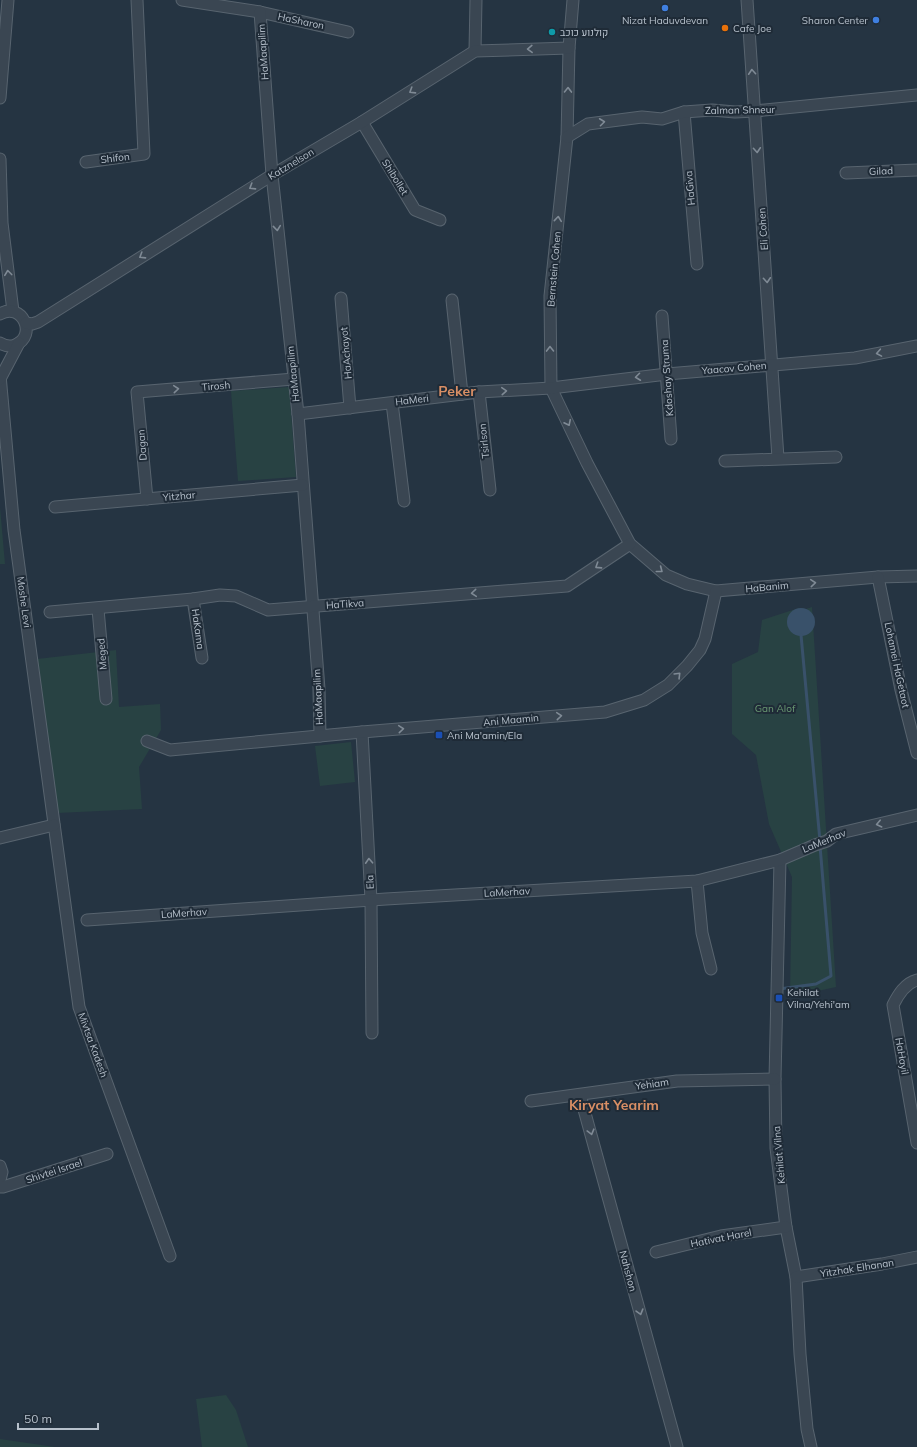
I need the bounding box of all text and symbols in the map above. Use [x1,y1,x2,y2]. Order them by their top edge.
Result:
marker: Nizat Haduvdevan [660,3,670,13]
street label: HaSharon [277,10,325,32]
place label: Nizat Haduvdevan [622,14,708,27]
place label: Sharon Center [802,14,868,27]
marker: Sharon Center [871,15,881,25]
place label: Cafe Joe [733,22,771,35]
street label: HaMaapilim [255,23,271,80]
marker: Cafe Joe [720,23,730,33]
place label: קולנוע כוכב [560,26,608,39]
marker: קולנוע כוכב [547,27,557,37]
one-way arrow [527,45,533,54]
one-way arrow [748,69,757,75]
one-way arrow [409,86,416,93]
one-way arrow [564,87,572,93]
street label: Zalman Shneur [705,103,776,117]
one-way arrow [599,118,605,127]
street label: Katznelson [266,145,316,183]
one-way arrow [753,147,762,153]
street label: Shifon [100,150,130,166]
street label: Shibollet [379,157,411,198]
street label: Gilad [869,164,893,178]
street label: HaGiva [682,170,698,206]
one-way arrow [249,182,256,190]
street label: Eli Cohen [755,207,771,251]
one-way arrow [553,216,562,222]
one-way arrow [273,225,282,231]
street label: Bernstein Cohen [544,231,564,307]
one-way arrow [139,252,146,259]
one-way arrow [4,270,13,276]
one-way arrow [762,277,771,283]
street label: HaAchayot [337,326,355,380]
street label: Kdoshay Struma [658,339,676,417]
street label: HaMaapilim [284,345,302,403]
one-way arrow [546,346,554,352]
one-way arrow [875,349,882,357]
street label: Yaacov Cohen [700,359,767,377]
one-way arrow [635,373,641,382]
street label: Tirosh [201,378,231,394]
district label: Peker [438,382,476,400]
one-way arrow [173,385,179,394]
one-way arrow [501,386,507,395]
street label: HaMeri [394,391,430,409]
one-way arrow [563,419,571,426]
street label: Tsirlson [476,423,492,459]
street label: Dagan [134,429,150,461]
street label: Yitzhar [161,488,196,504]
one-way arrow [595,561,602,569]
one-way arrow [656,565,663,572]
street label: Moshe Levi [14,576,34,628]
street label: HaBanim [745,579,789,595]
one-way arrow [810,579,816,588]
one-way arrow [471,589,477,598]
street label: HaTikva [325,596,365,612]
street label: HaKama [189,608,207,650]
street label: Lohamei HaGetaot [882,621,913,710]
street label: Meged [94,638,110,670]
street label: HaMaapilim [310,668,326,725]
one-way arrow [673,672,681,680]
park label: Gan Alof [755,702,796,715]
street label: Ani Maamin [483,711,539,729]
one-way arrow [556,712,562,721]
one-way arrow [398,724,404,733]
place label: Ani Ma'amin/Ela [447,729,522,742]
marker: Ani Ma'amin/Ela [434,730,444,740]
one-way arrow [876,820,882,828]
street label: LaMerhav [800,826,848,856]
one-way arrow [365,858,374,864]
street label: Ela [363,875,377,889]
street label: LaMerhav [484,884,531,900]
street label: LaMerhav [160,905,208,921]
place label: Kehilat Vilna/Yehi'am [787,986,850,1011]
marker: Kehilat Vilna/Yehi'am [774,993,784,1003]
street label: Mivtsa Kadesh [75,1011,111,1079]
street label: HaHayil [892,1036,912,1076]
street label: Yehiam [633,1075,670,1093]
district label: Kiryat Yearim [569,1096,659,1114]
street label: Kehilat Vilna [770,1126,788,1184]
one-way arrow [586,1129,594,1135]
street label: Shivtei Israel [24,1156,84,1186]
street label: Hativat Harel [689,1226,753,1250]
street label: Nahshon [616,1249,640,1293]
street label: Yitzhak Elhanan [818,1256,895,1280]
one-way arrow [635,1308,644,1315]
scale bar [18,1405,98,1431]
text: 50 m [24,1411,52,1426]

